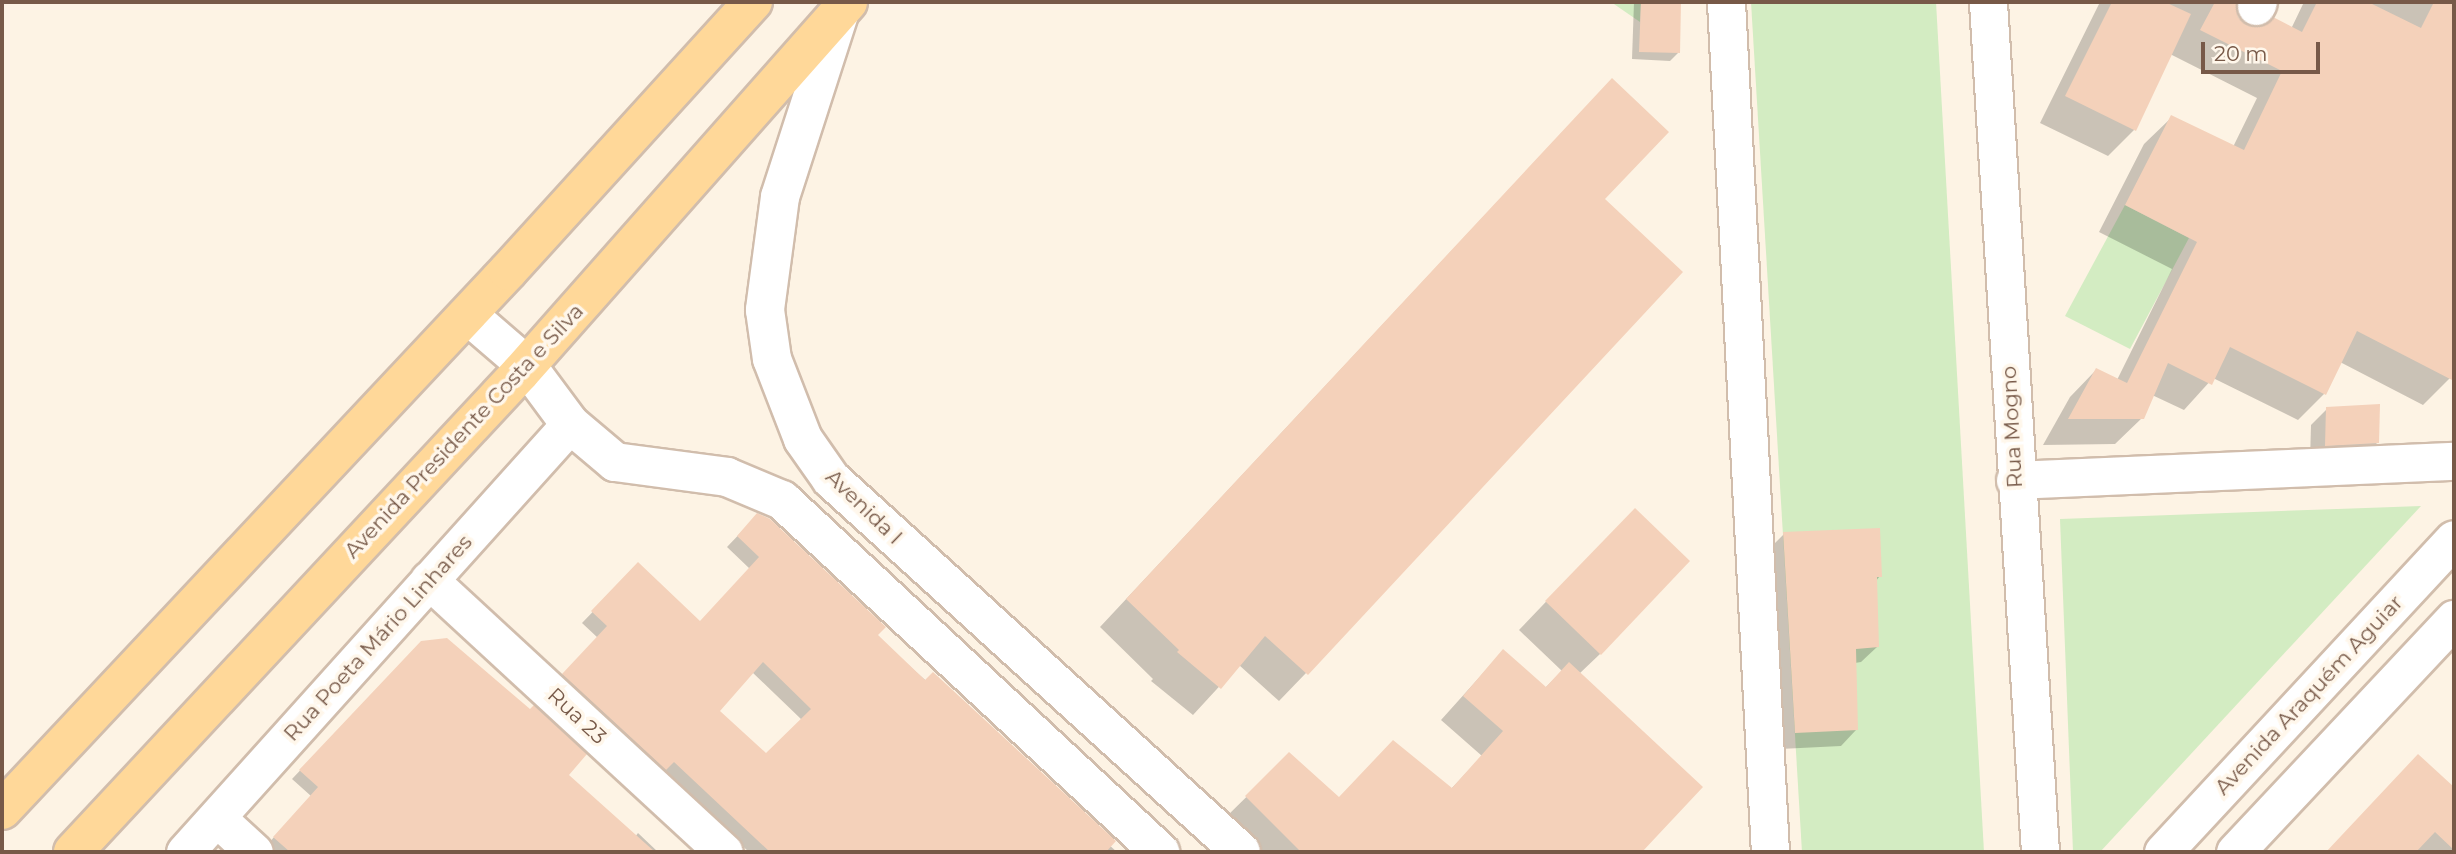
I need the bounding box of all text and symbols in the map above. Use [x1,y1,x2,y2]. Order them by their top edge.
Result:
scale bar [2204,28,2323,72]
text: 20 m [2214,41,2268,66]
street label: Avenida Presidente Costa e Silva [339,299,589,563]
street label: Rua Mogno [1996,365,2028,489]
street label: Avenida I [821,464,907,550]
street label: Rua Poeta Mário Linhares [279,530,477,746]
street label: Avenida Araquém Aguiar [2210,590,2408,800]
street label: Rua 23 [542,683,612,749]

